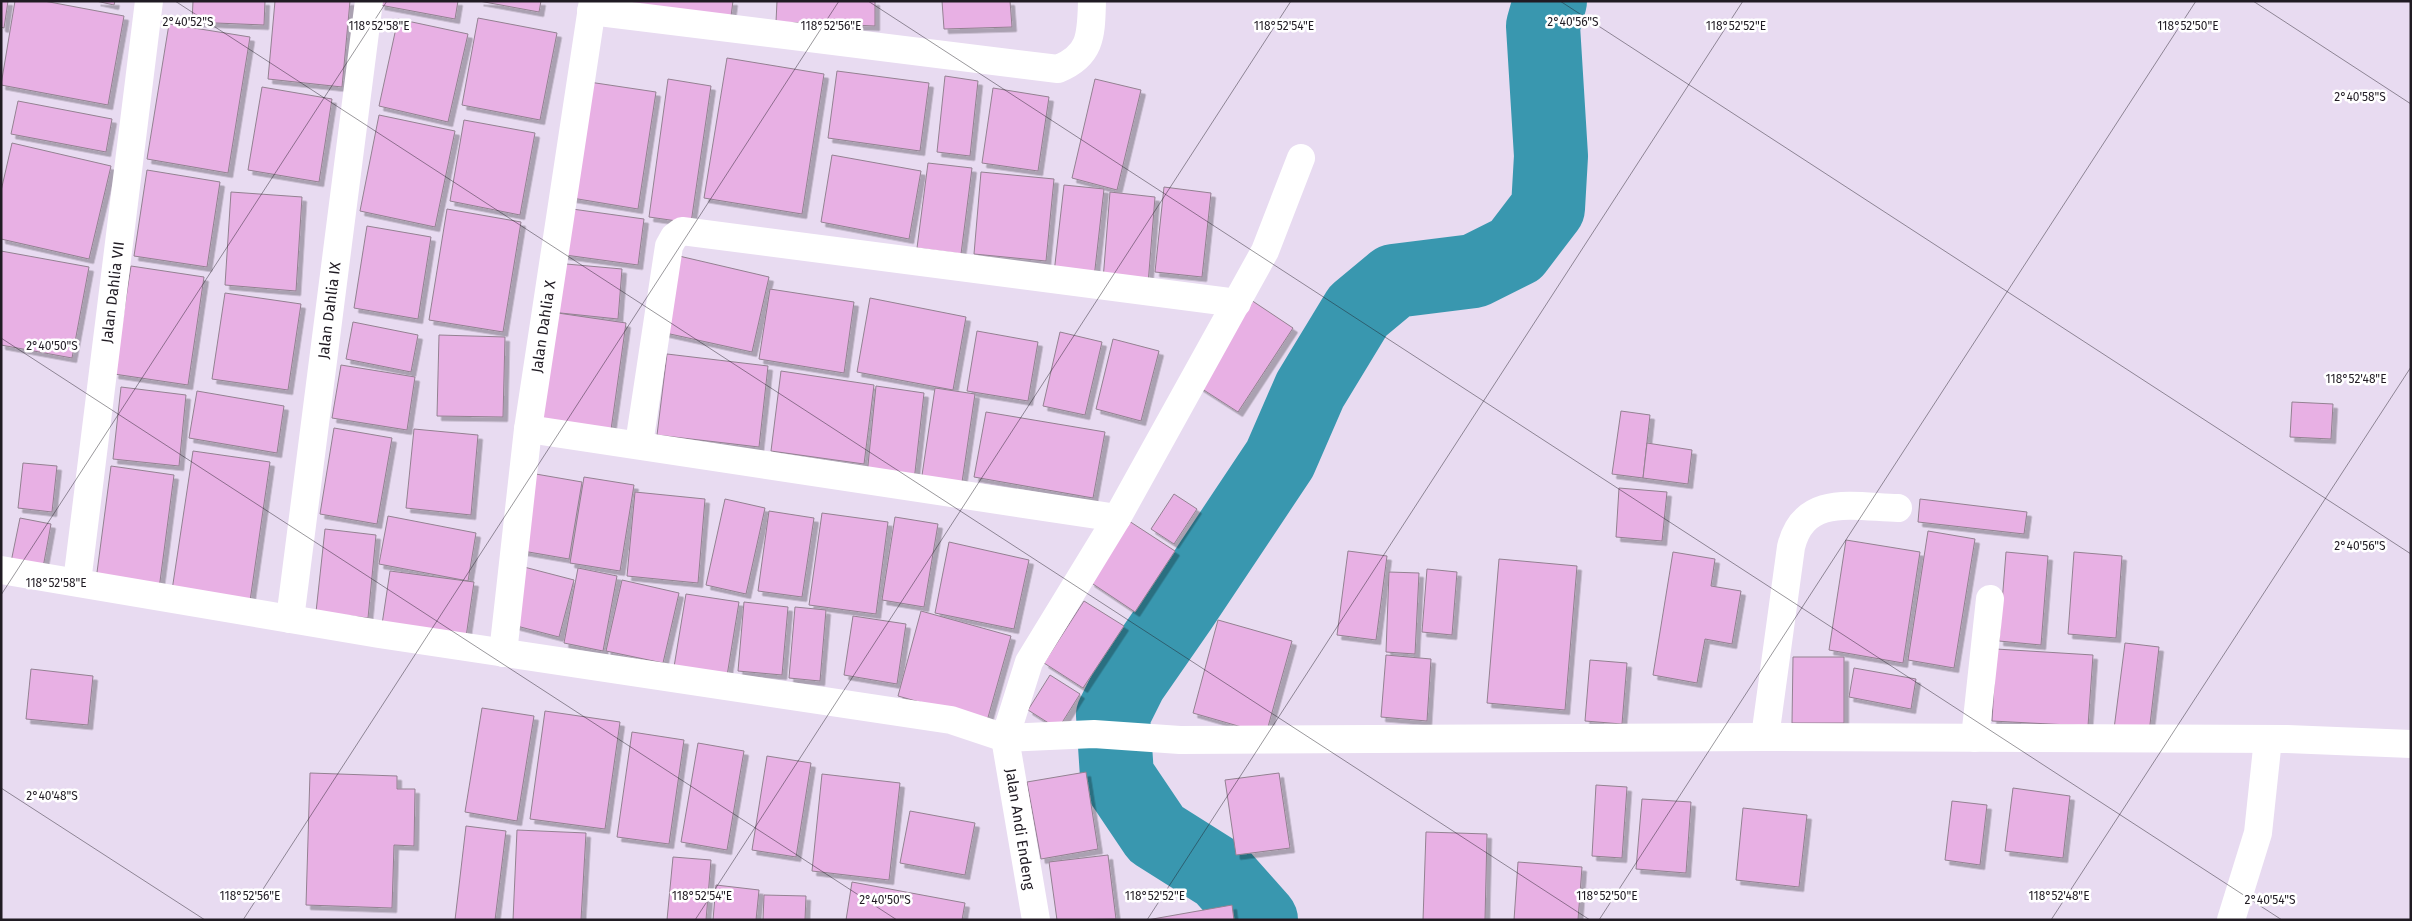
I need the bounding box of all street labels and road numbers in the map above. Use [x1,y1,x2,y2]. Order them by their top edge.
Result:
street label: Jalan Dahlia VII [98,240,128,344]
street label: Jalan Dahlia IX [314,260,345,360]
street label: Jalan Dahlia X [528,278,560,374]
street label: Jalan Andi Endeng [1002,767,1039,891]

